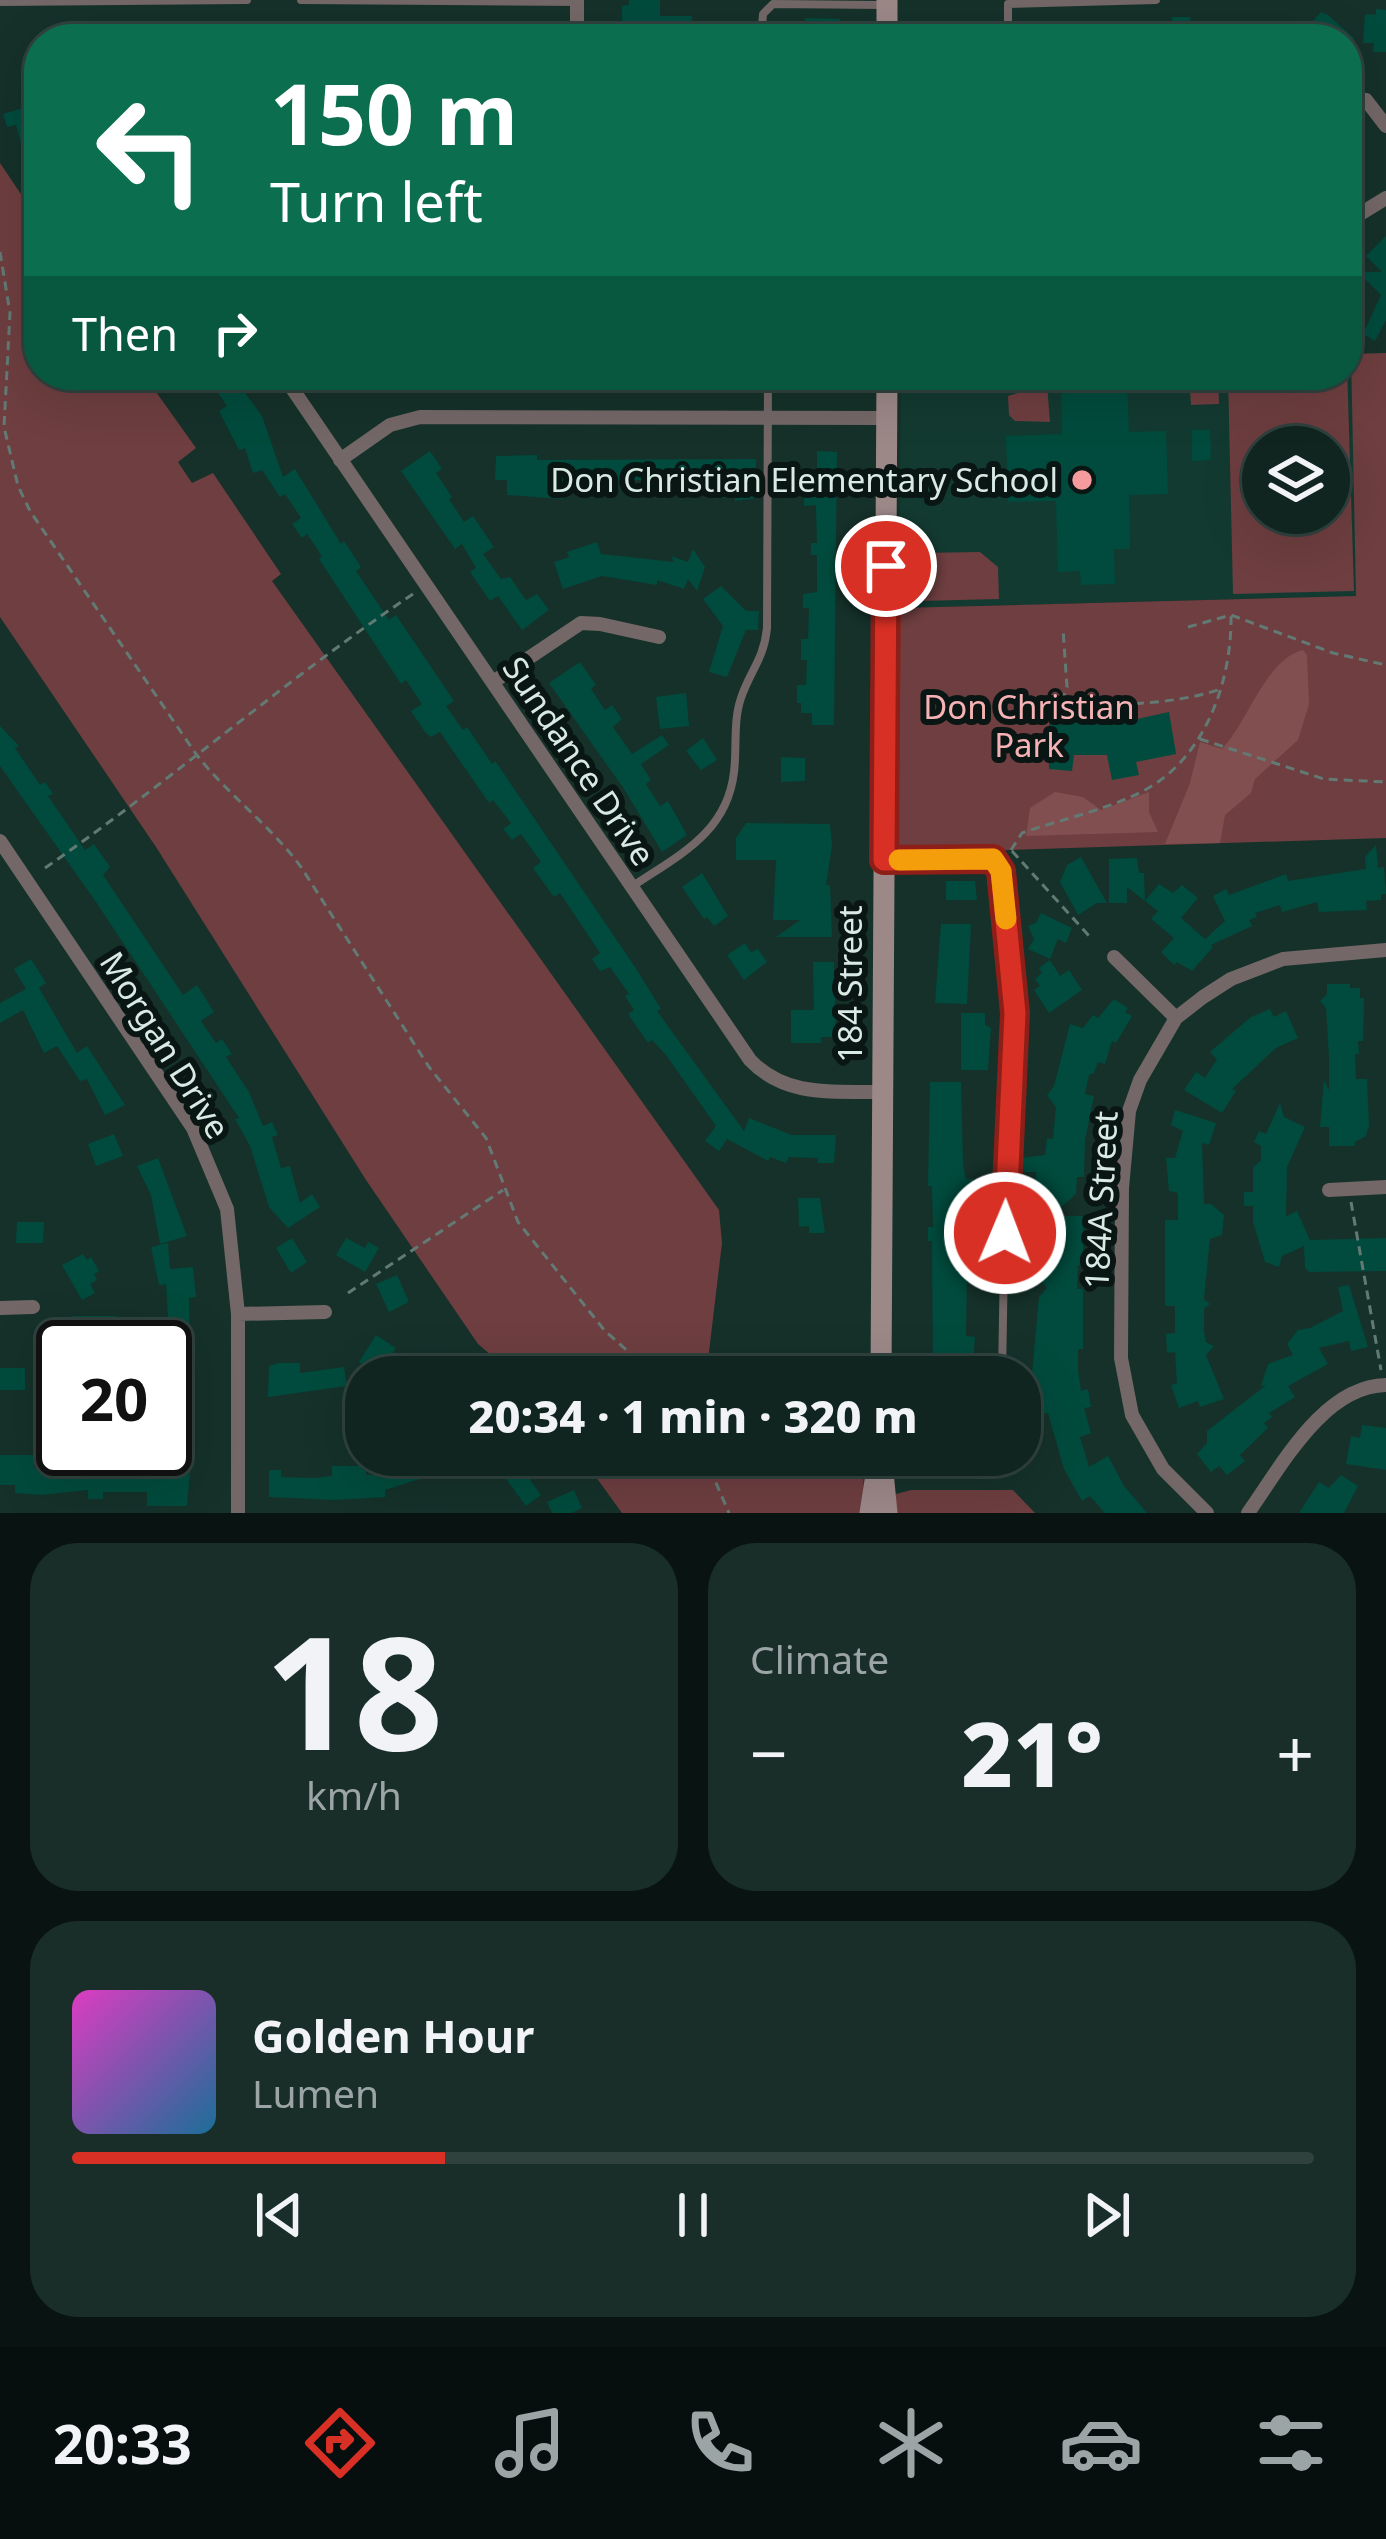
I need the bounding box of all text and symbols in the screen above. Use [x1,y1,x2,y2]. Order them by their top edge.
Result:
text: 150 m [270,55,518,170]
icon: left [72,72,228,228]
text: Turn left [270,164,483,238]
icon: right [202,300,268,366]
text: Then [72,303,178,364]
map controls [1242,426,1350,534]
button: layers [1242,426,1350,534]
place label: Don Christian Elementary School [550,457,1058,502]
marker: Don Christian Elementary School [1069,467,1095,493]
pin [835,515,937,617]
icon: arrive [853,533,919,599]
street label: Sundance Drive [493,648,666,874]
park label: Don Christian Park [923,684,1135,767]
street label: 184 Street [827,905,872,1063]
street label: Morgan Drive [90,943,241,1147]
street label: 184A Street [1073,1110,1128,1290]
position arrow [942,1170,1068,1296]
speed limit sign: 20 [36,1320,192,1476]
text: 20:34 · 1 min · 320 m [468,1385,918,1446]
text: 18 [265,1583,443,1796]
text: Climate [750,1632,889,1685]
text: 21° [961,1691,1103,1813]
text: − [750,1707,788,1797]
text: + [1276,1707,1314,1797]
text: km/h [306,1768,402,1821]
text: Golden Hour [252,2005,534,2066]
text: Lumen [252,2066,379,2119]
icon: previous [246,2182,312,2248]
icon: pause [660,2182,726,2248]
icon: next [1074,2182,1140,2248]
icon: directions [298,2401,382,2485]
icon: music [488,2401,572,2485]
icon: phone [678,2401,762,2485]
icon: climate [869,2401,953,2485]
icon: car [1059,2401,1143,2485]
icon: filters [1249,2401,1333,2485]
text: 20:33 [53,2406,192,2480]

